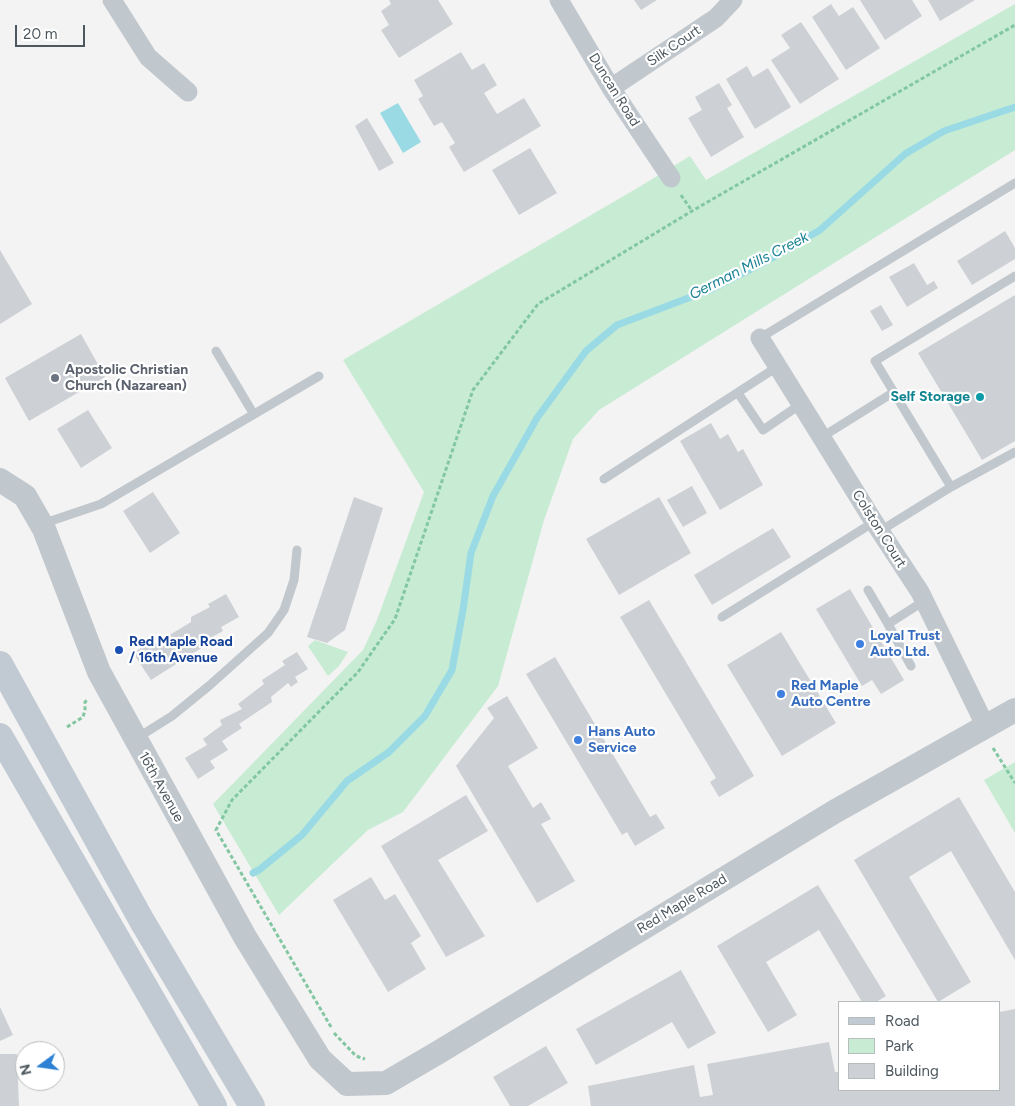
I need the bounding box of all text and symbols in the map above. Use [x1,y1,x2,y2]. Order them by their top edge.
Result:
scale bar [18,15,88,47]
street label: Silk Court [644,22,704,70]
text: 20 m [23,25,57,43]
street label: Duncan Road [585,50,643,130]
water label: German Mills Creek [686,228,812,304]
place label: Apostolic Christian Church (Nazarean) [65,362,188,394]
marker: Apostolic Christian Church (Nazarean) [49,372,61,384]
place label: Self Storage [890,389,970,405]
marker: Self Storage [974,391,986,403]
street label: Colston Court [848,487,910,571]
place label: Loyal Trust Auto Ltd. [870,628,940,660]
place label: Red Maple Road / 16th Avenue [129,634,233,666]
marker: Loyal Trust Auto Ltd. [854,638,866,650]
marker: Red Maple Road / 16th Avenue [113,644,125,656]
place label: Red Maple Auto Centre [791,678,870,710]
marker: Red Maple Auto Centre [775,688,787,700]
place label: Hans Auto Service [588,724,655,756]
marker: Hans Auto Service [572,734,584,746]
street label: 16th Avenue [135,749,187,825]
street label: Red Maple Road [634,871,730,937]
legend [838,1001,1000,1091]
text: Road [885,1012,920,1030]
text: Park [885,1037,914,1055]
north arrow [15,1041,65,1091]
text: N [16,1062,35,1077]
text: Building [885,1062,939,1080]

